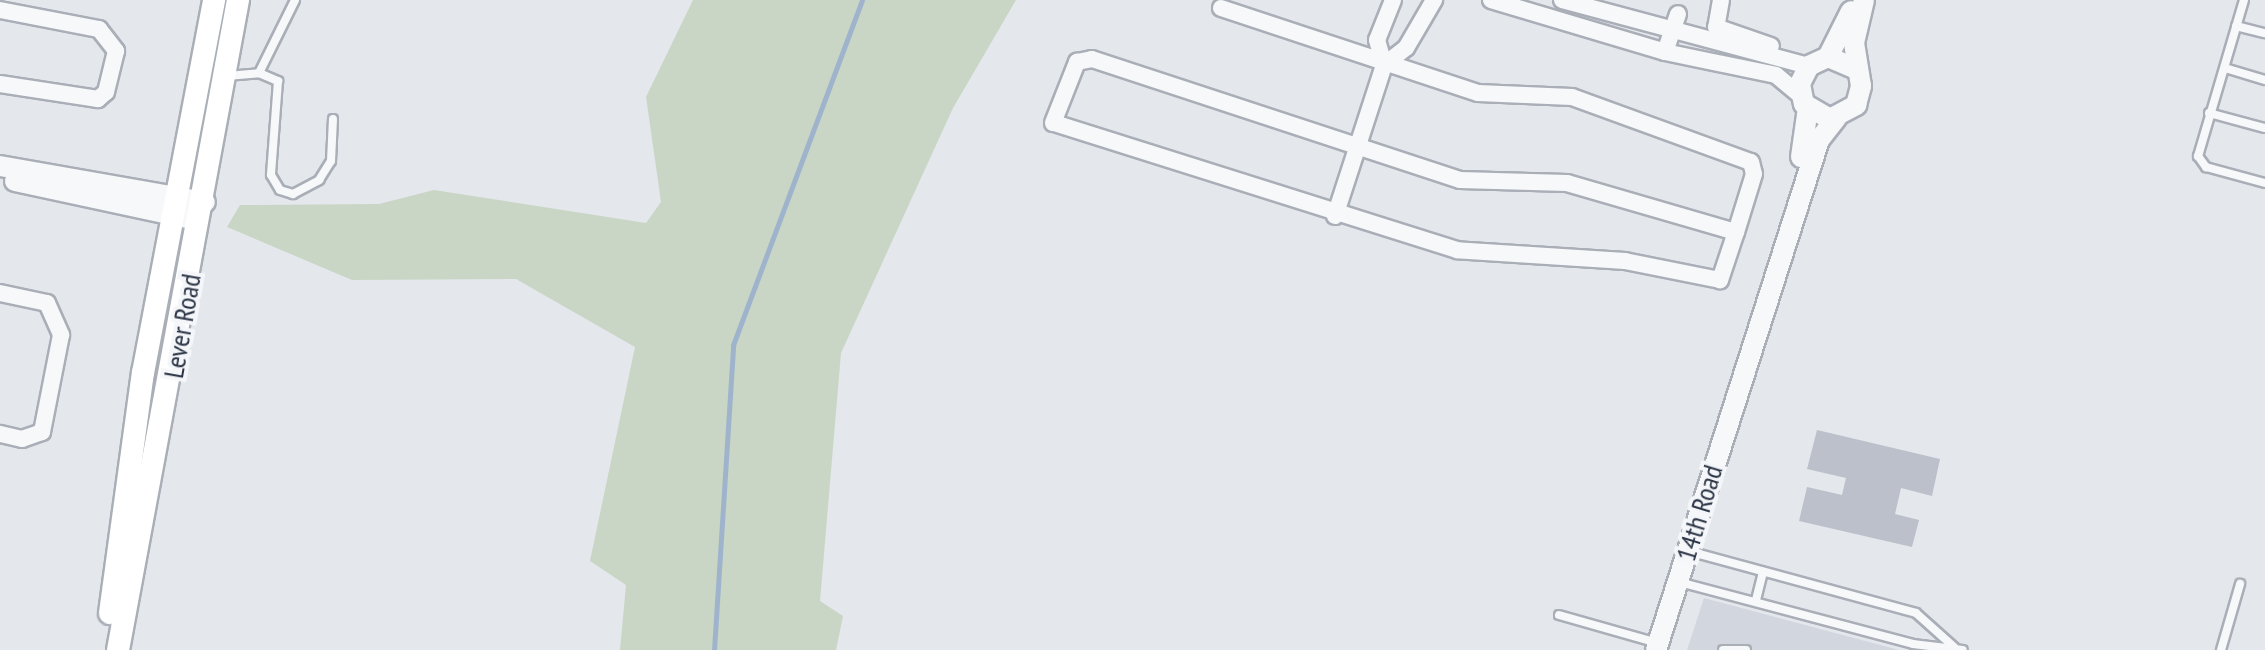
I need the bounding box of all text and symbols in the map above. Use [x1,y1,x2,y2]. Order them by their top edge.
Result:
street label: Lever Road [156,271,208,381]
street label: 14th Road [1668,461,1730,565]

